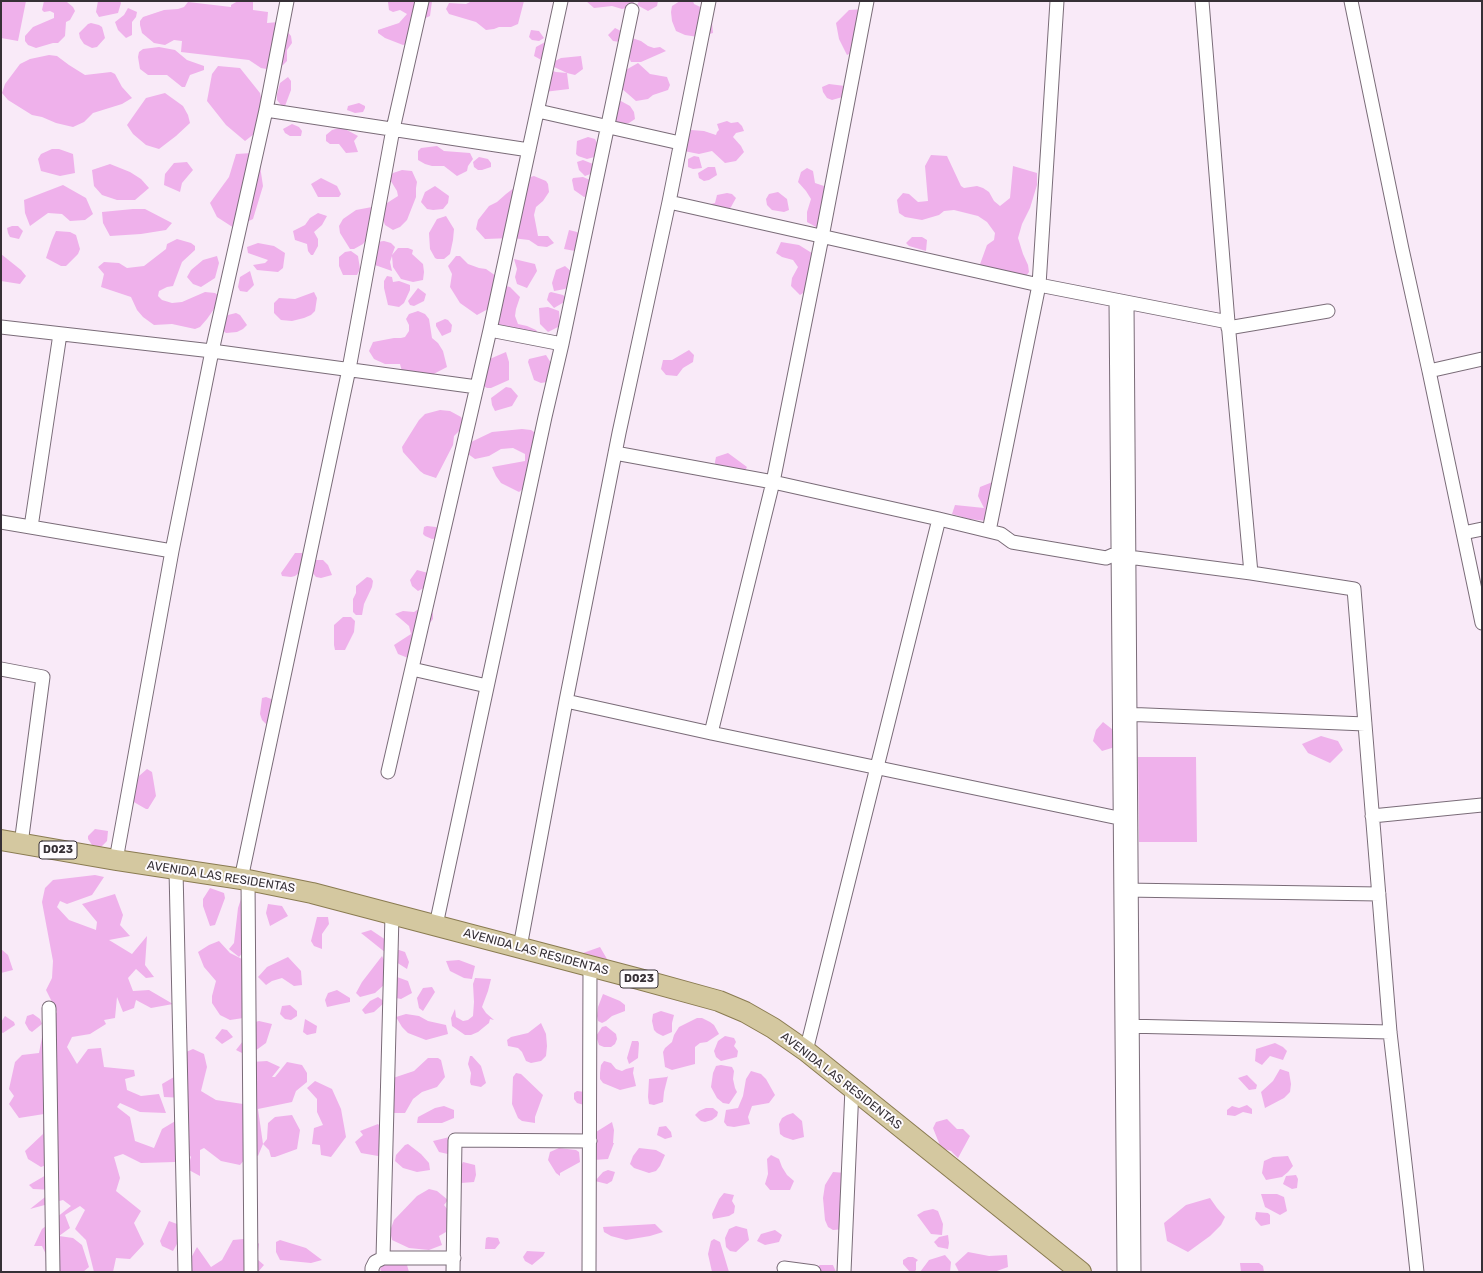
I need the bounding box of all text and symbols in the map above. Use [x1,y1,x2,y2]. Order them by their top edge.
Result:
road number: D023 [39,841,77,859]
street label: AVENIDA LAS RESIDENTAS [146,858,296,896]
street label: AVENIDA LAS RESIDENTAS [462,926,610,978]
road number: D023 [620,970,658,988]
street label: AVENIDA LAS RESIDENTAS [778,1029,904,1133]

